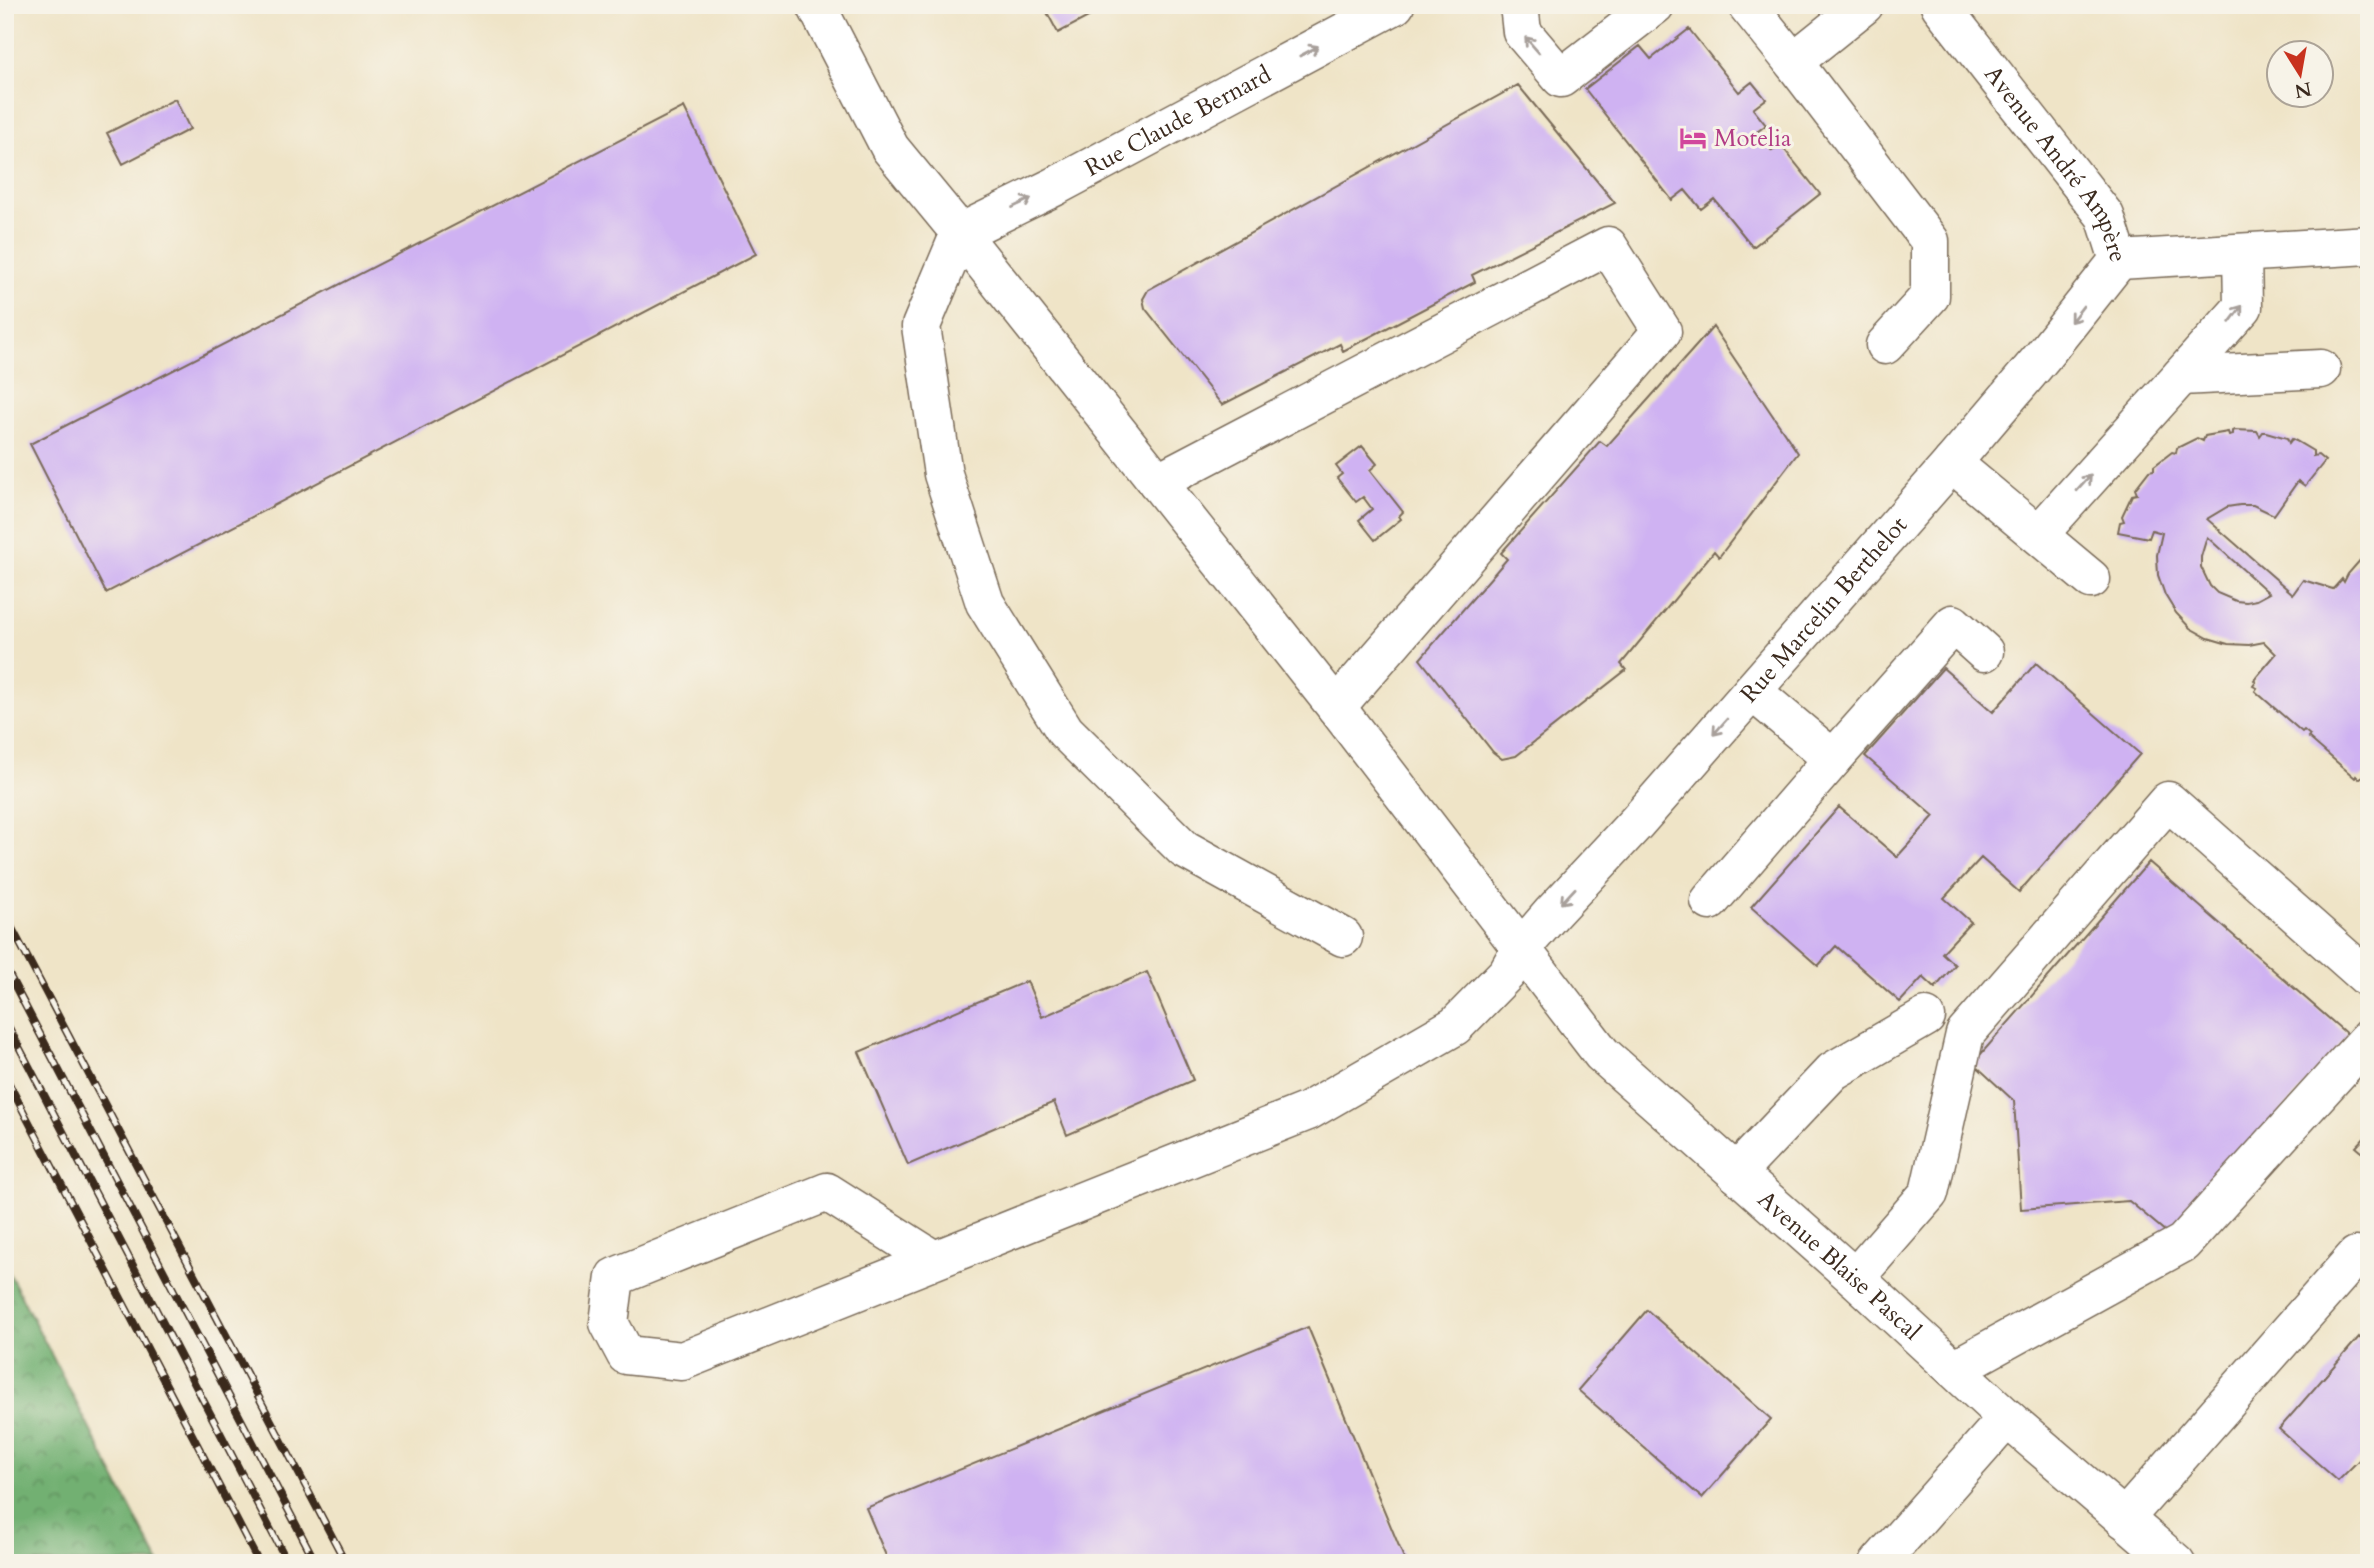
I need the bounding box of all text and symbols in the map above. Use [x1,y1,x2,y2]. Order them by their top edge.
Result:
one-way arrow [1524,36,1540,54]
north arrow [2266,38,2336,108]
one-way arrow [1298,43,1319,57]
street label: Rue Claude Bernard [1079,58,1277,185]
street label: Avenue André Ampère [1976,59,2135,266]
text: N [2292,75,2314,104]
place label: Motelia [1714,122,1792,155]
hotel icon: Motelia [1678,123,1708,153]
one-way arrow [1011,196,1032,209]
one-way arrow [2069,304,2084,322]
one-way arrow [2228,304,2243,323]
one-way arrow [2076,475,2093,492]
street label: Rue Marcelin Berthelot [1733,509,1915,710]
one-way arrow [1712,718,1728,736]
one-way arrow [1560,887,1576,905]
street label: Avenue Blaise Pascal [1750,1183,1928,1348]

